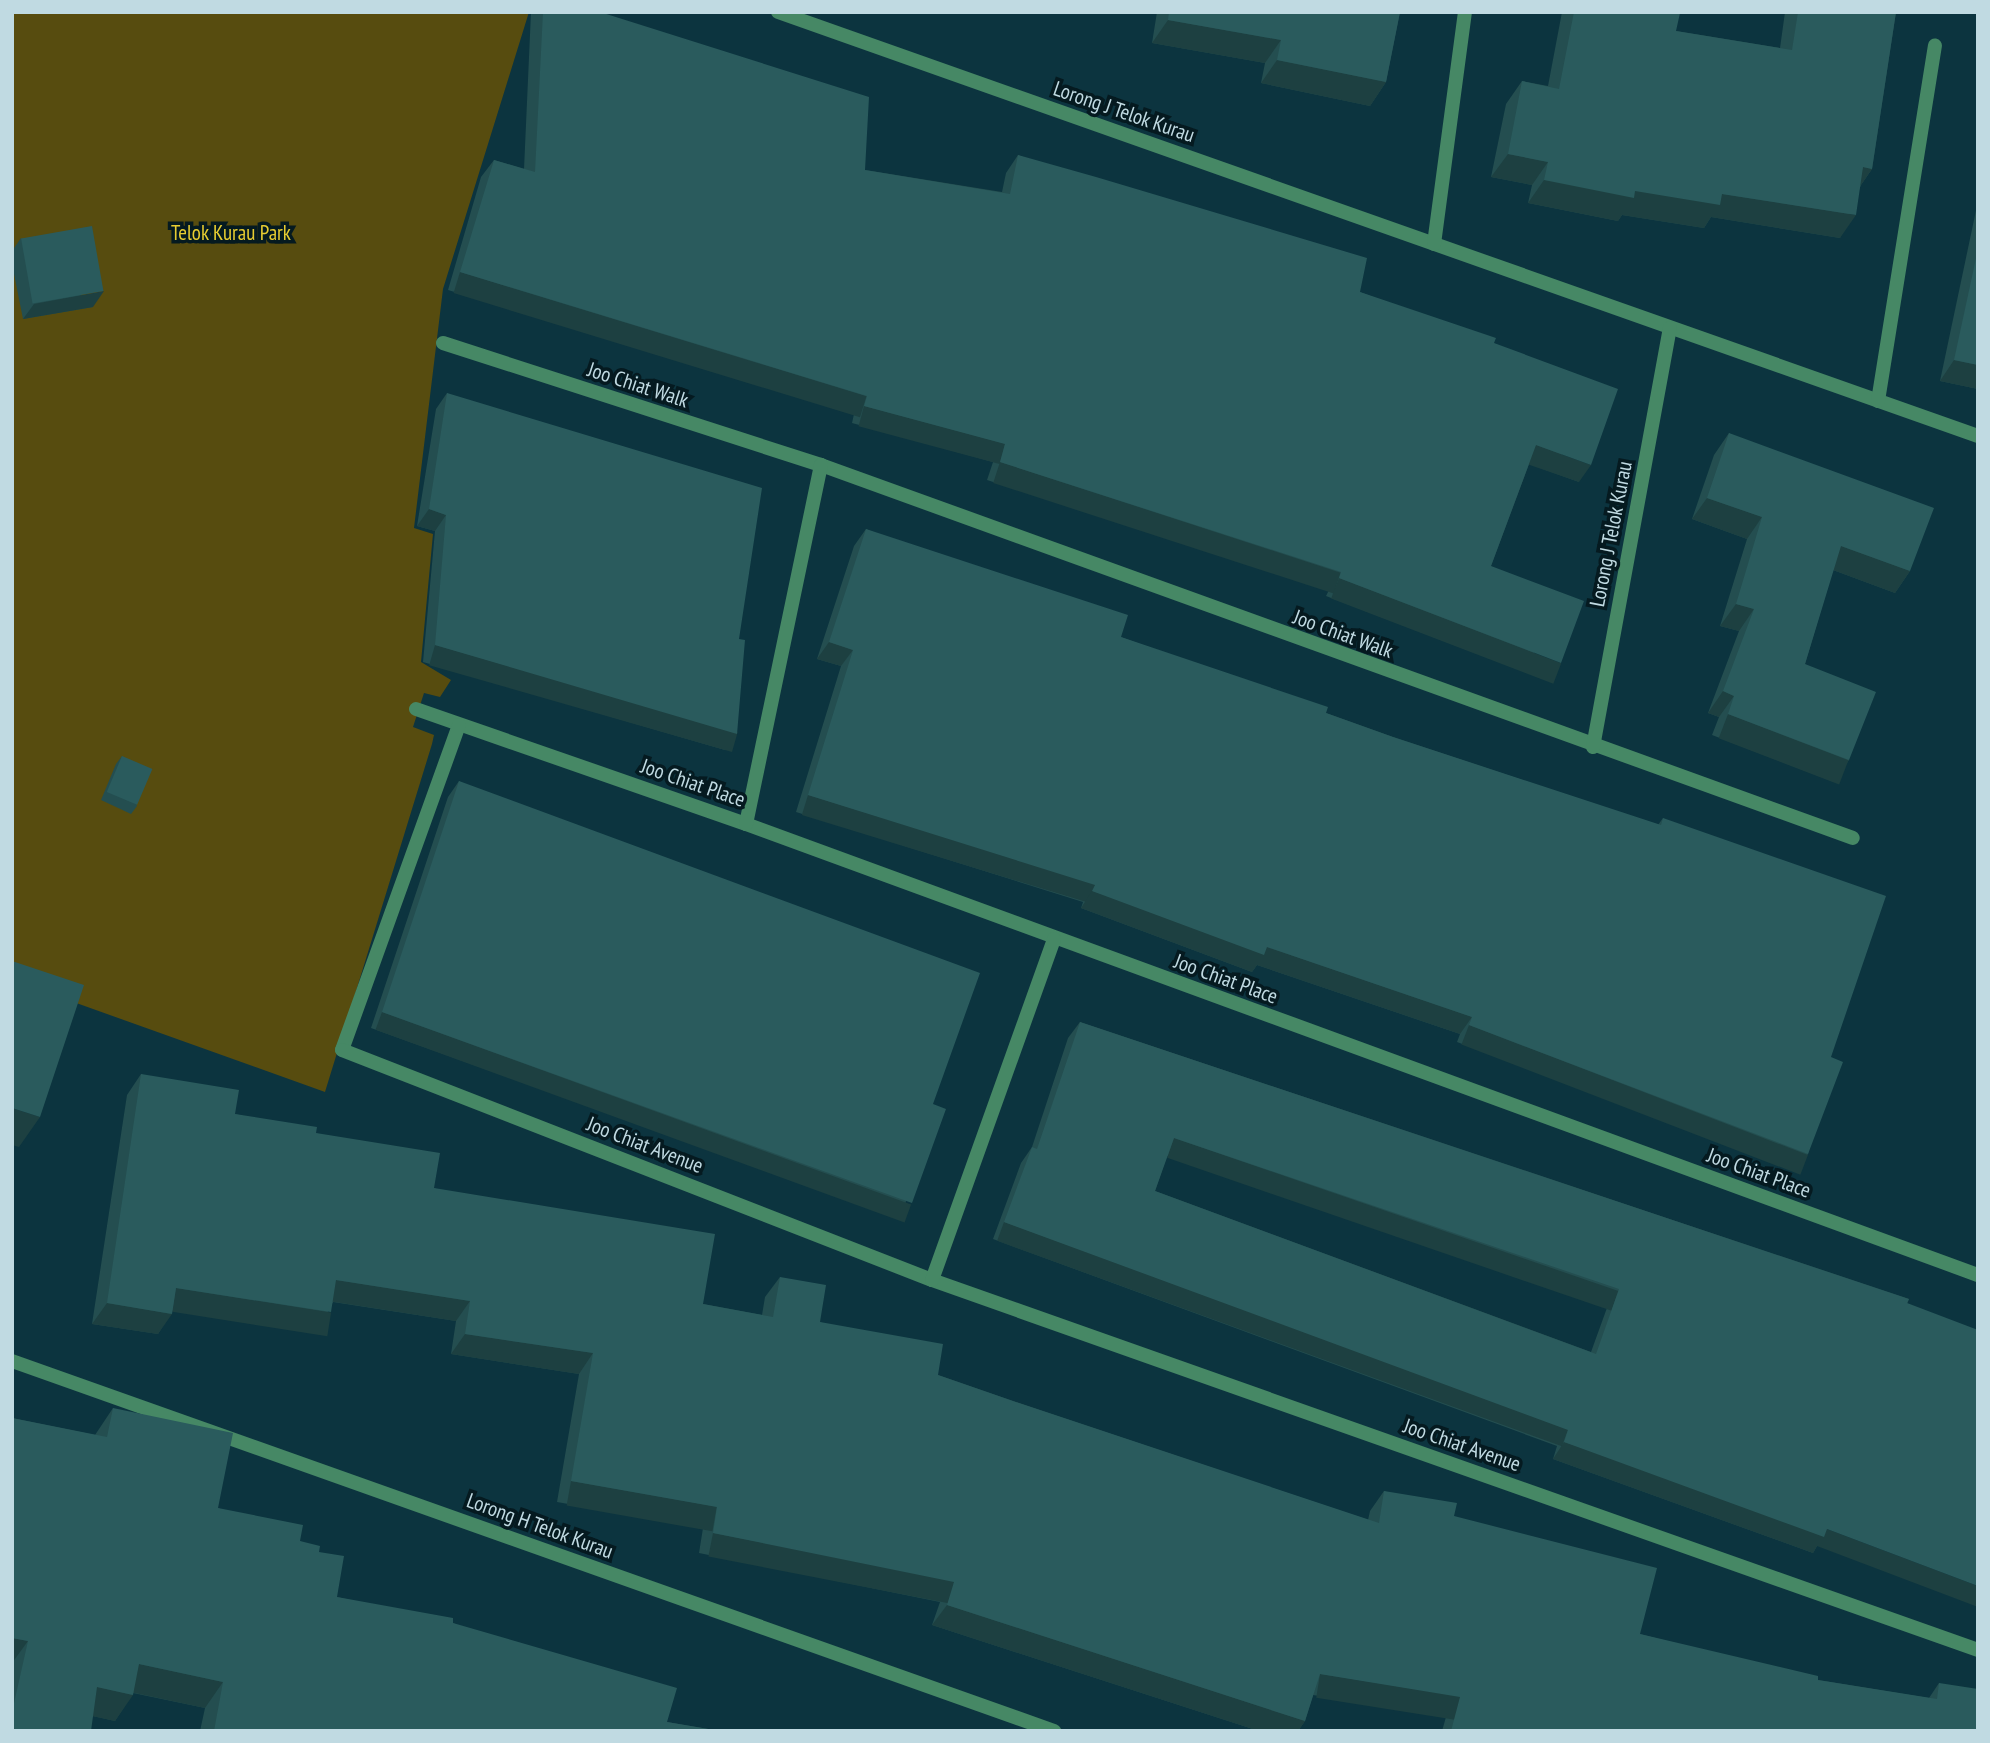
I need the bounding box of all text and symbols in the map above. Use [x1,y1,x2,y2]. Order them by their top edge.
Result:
street label: Lorong J Telok Kurau [1050,76,1198,148]
park label: Telok Kurau Park [171,220,291,246]
street label: Joo Chiat Walk [584,357,692,413]
street label: Lorong J Telok Kurau [1584,459,1638,609]
street label: Joo Chiat Walk [1290,604,1396,664]
street label: Joo Chiat Place [638,753,748,813]
street label: Joo Chiat Place [1171,949,1281,1009]
street label: Joo Chiat Avenue [583,1111,707,1179]
street label: Joo Chiat Place [1704,1143,1814,1203]
street label: Joo Chiat Avenue [1400,1413,1524,1477]
street label: Lorong H Telok Kurau [463,1488,617,1564]

